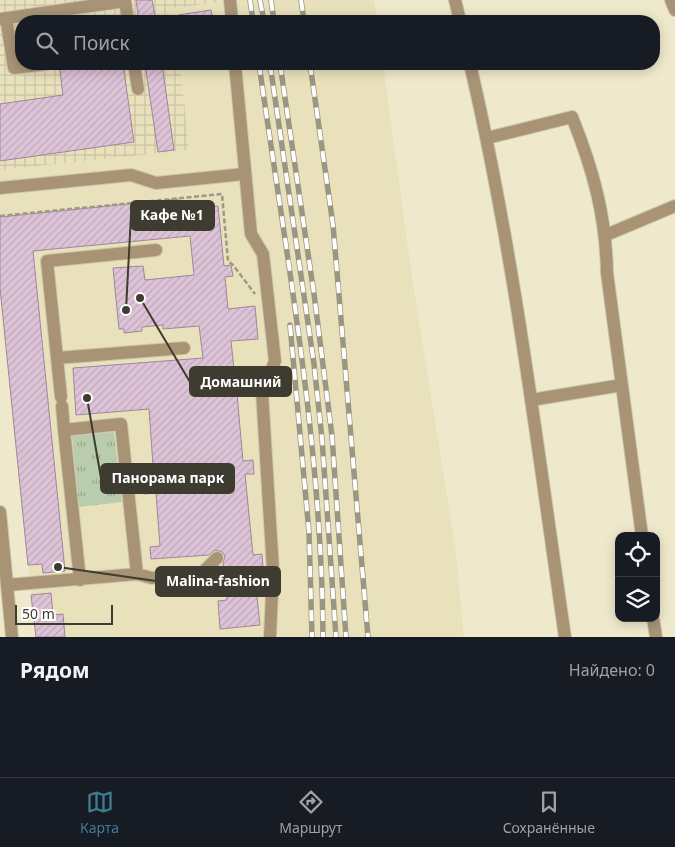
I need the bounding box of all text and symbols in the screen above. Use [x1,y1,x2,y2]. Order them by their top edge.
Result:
search box [15,15,660,70]
icon: search [33,29,61,57]
text: Поиск [73,30,129,56]
callout: Кафе №1 [131,201,214,230]
text: Кафе №1 [140,205,204,224]
callout: Домашний [190,367,291,396]
text: Домашний [200,372,282,391]
callout: Панорама парк [101,464,234,493]
text: Панорама парк [112,468,225,487]
map controls [615,532,660,622]
button: locate [615,532,660,577]
callout: Malina-fashion [156,567,280,596]
text: Malina-fashion [166,571,270,590]
button: layers [615,577,660,622]
scale bar [15,602,112,625]
text: 50 m [22,604,55,623]
text: Рядом [20,656,90,684]
text: Найдено: 0 [569,659,655,681]
tab: Карта [80,788,119,837]
tab: Маршрут [279,788,343,837]
tab: Сохранённые [503,788,595,837]

